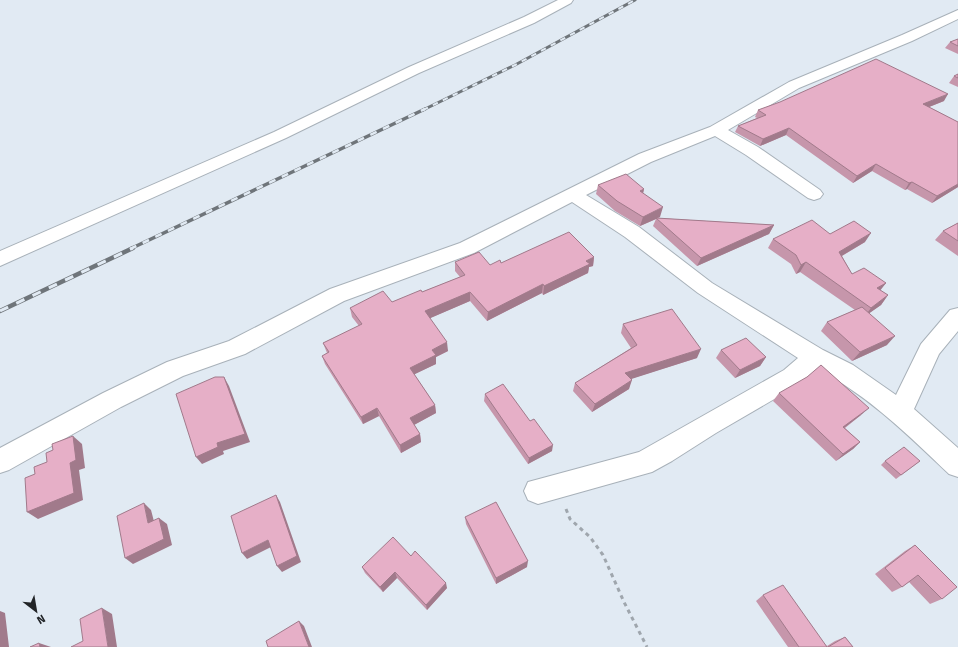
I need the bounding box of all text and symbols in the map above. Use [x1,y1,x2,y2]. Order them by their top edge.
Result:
north arrow [16,591,56,631]
text: N [34,612,47,627]

